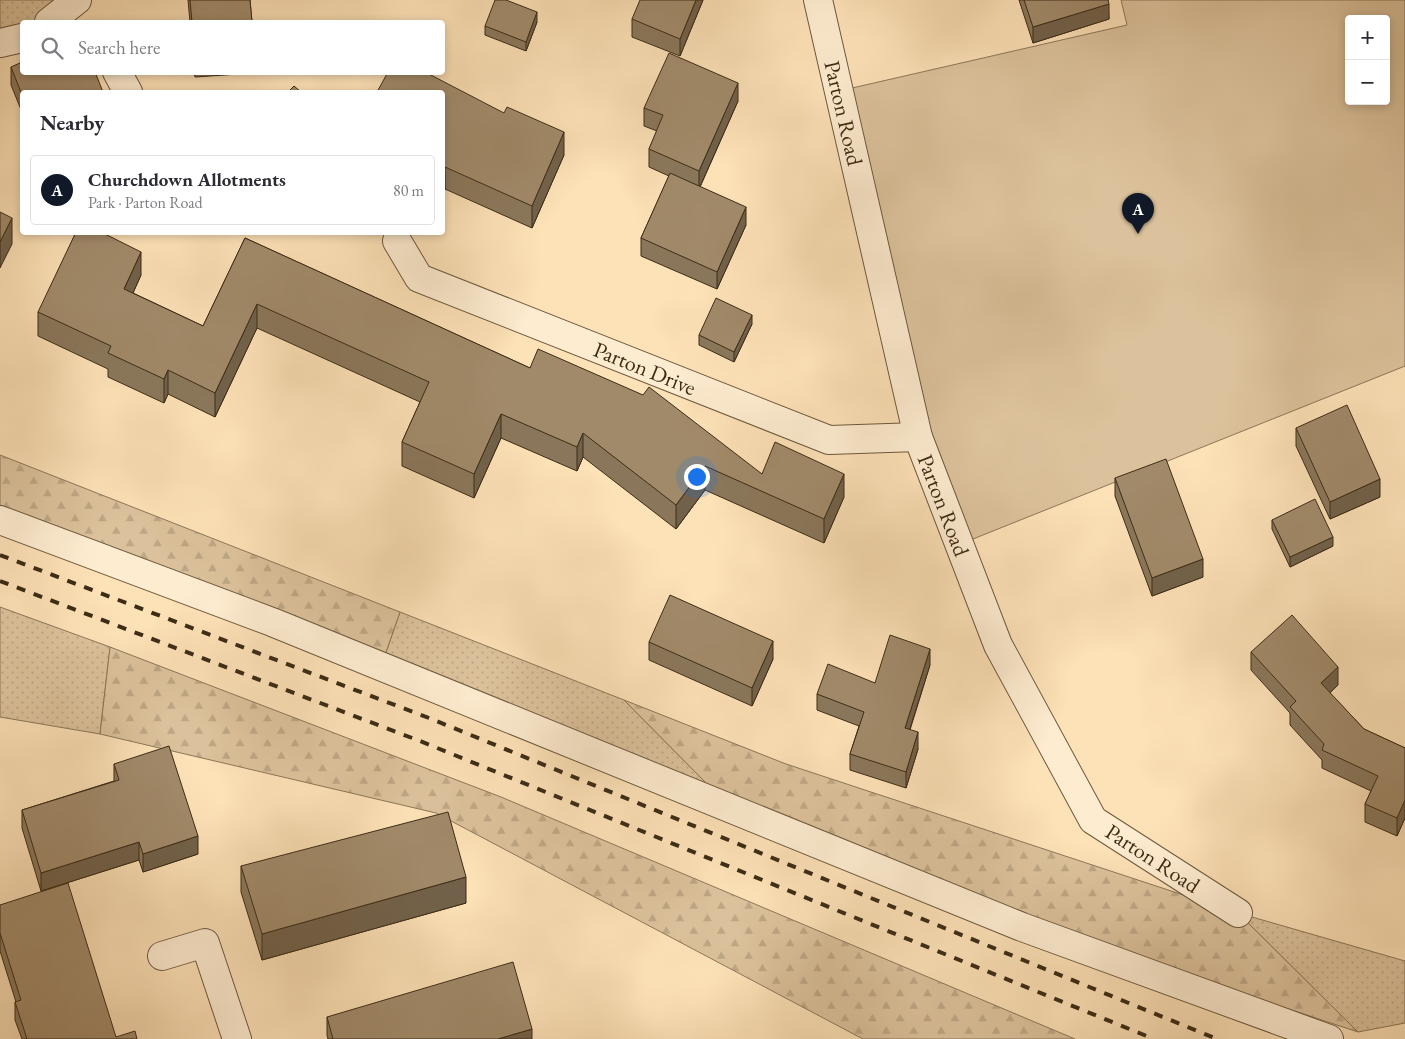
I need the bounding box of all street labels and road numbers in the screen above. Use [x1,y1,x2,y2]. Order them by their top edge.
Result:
street label: Parton Road [817,58,870,169]
street label: Parton Drive [589,335,701,402]
street label: Parton Road [911,450,977,561]
street label: Parton Road [1100,817,1206,900]

